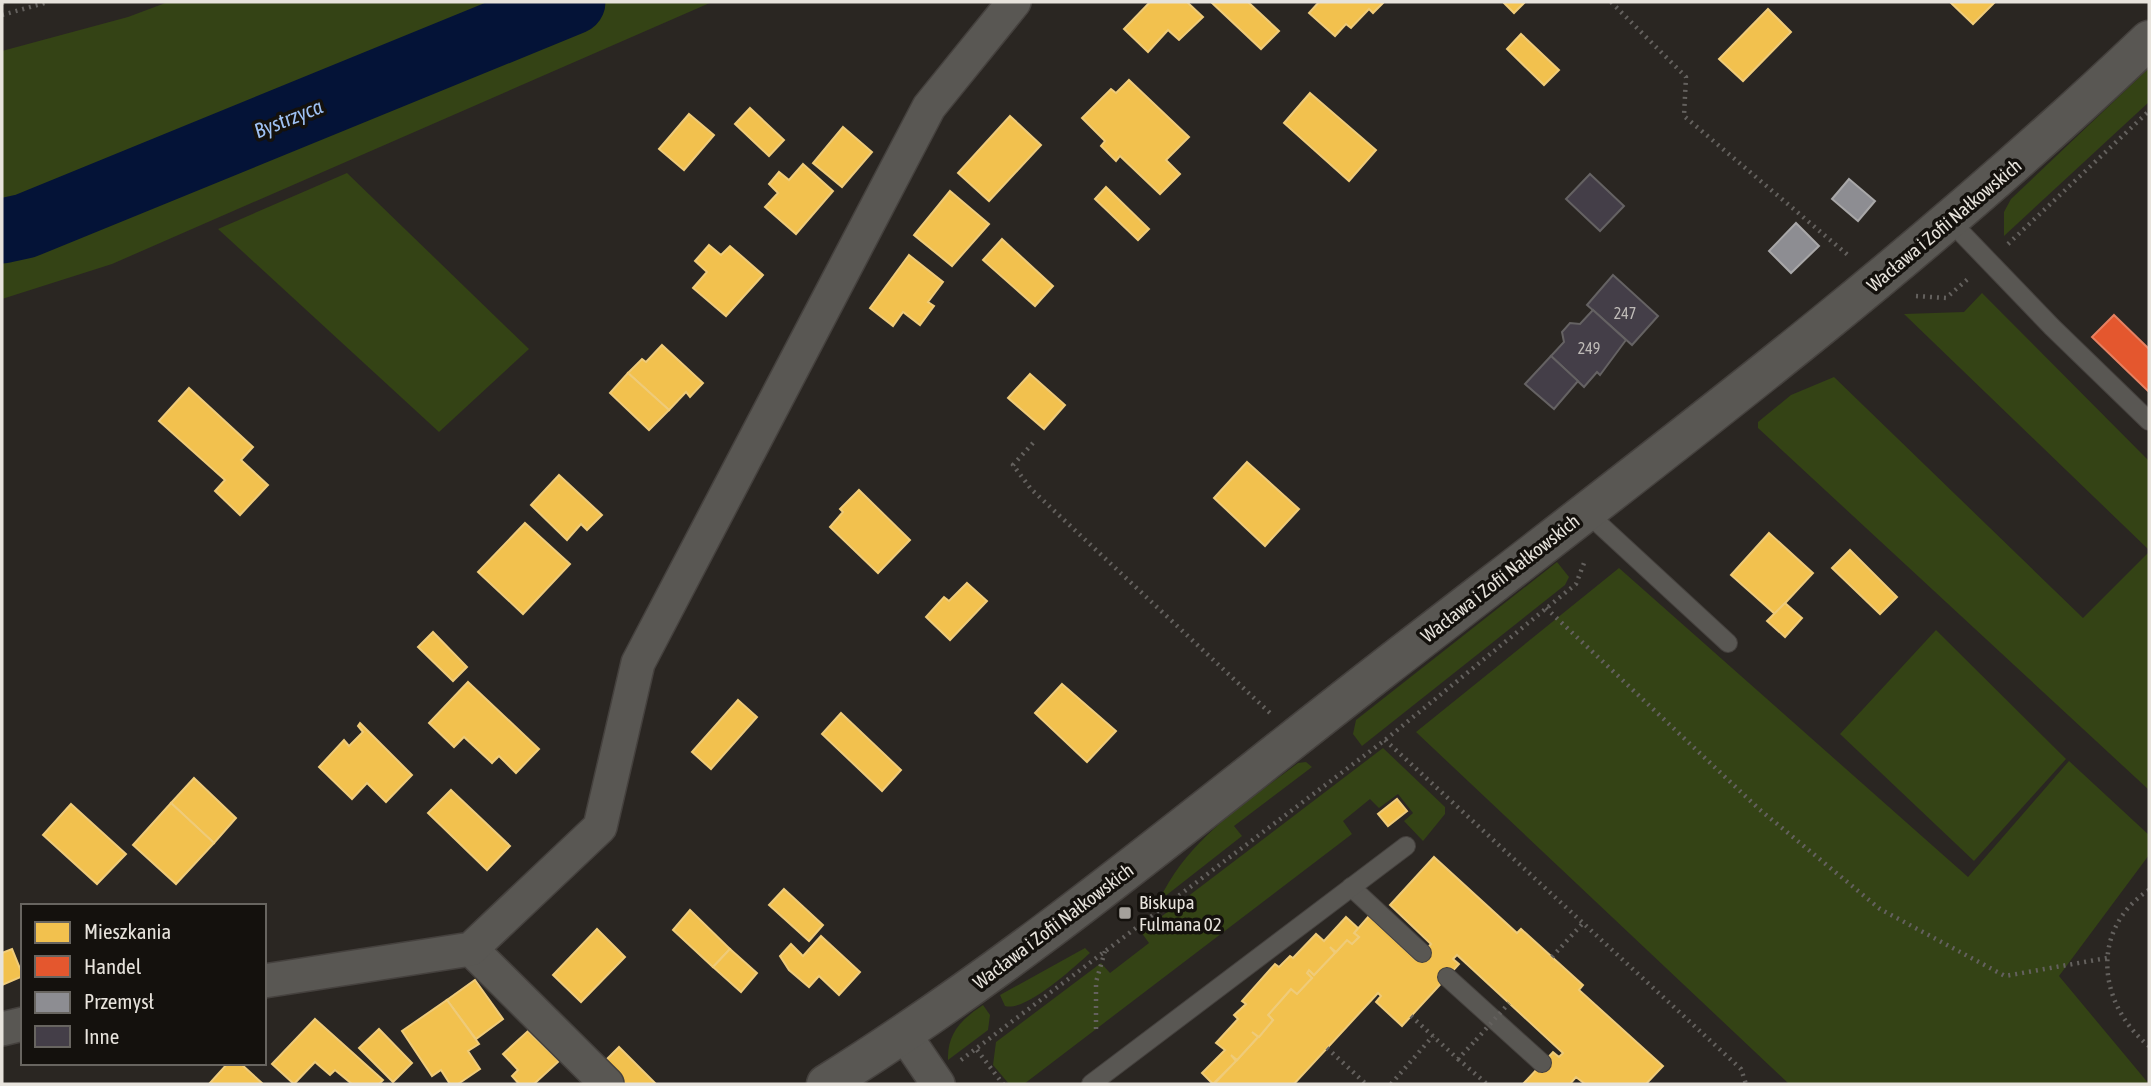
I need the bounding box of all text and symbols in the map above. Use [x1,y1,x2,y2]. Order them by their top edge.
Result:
water label: Bystrzyca [250,93,326,143]
street label: Wacława i Zofii Nałkowskich [1862,154,2026,296]
house number: 247 [1614,304,1636,322]
house number: 249 [1578,339,1600,357]
street label: Wacława i Zofii Nałkowskich [1416,509,1584,647]
street label: Wacława i Zofii Nałkowskich [969,859,1137,993]
place label: Biskupa Fulmana 02 [1139,891,1222,935]
legend [21,904,266,1065]
marker: Biskupa Fulmana 02 [1117,905,1133,921]
text: Mieszkania [84,919,171,943]
text: Handel [84,954,142,978]
text: Przemysł [84,989,155,1013]
text: Inne [84,1024,119,1048]

